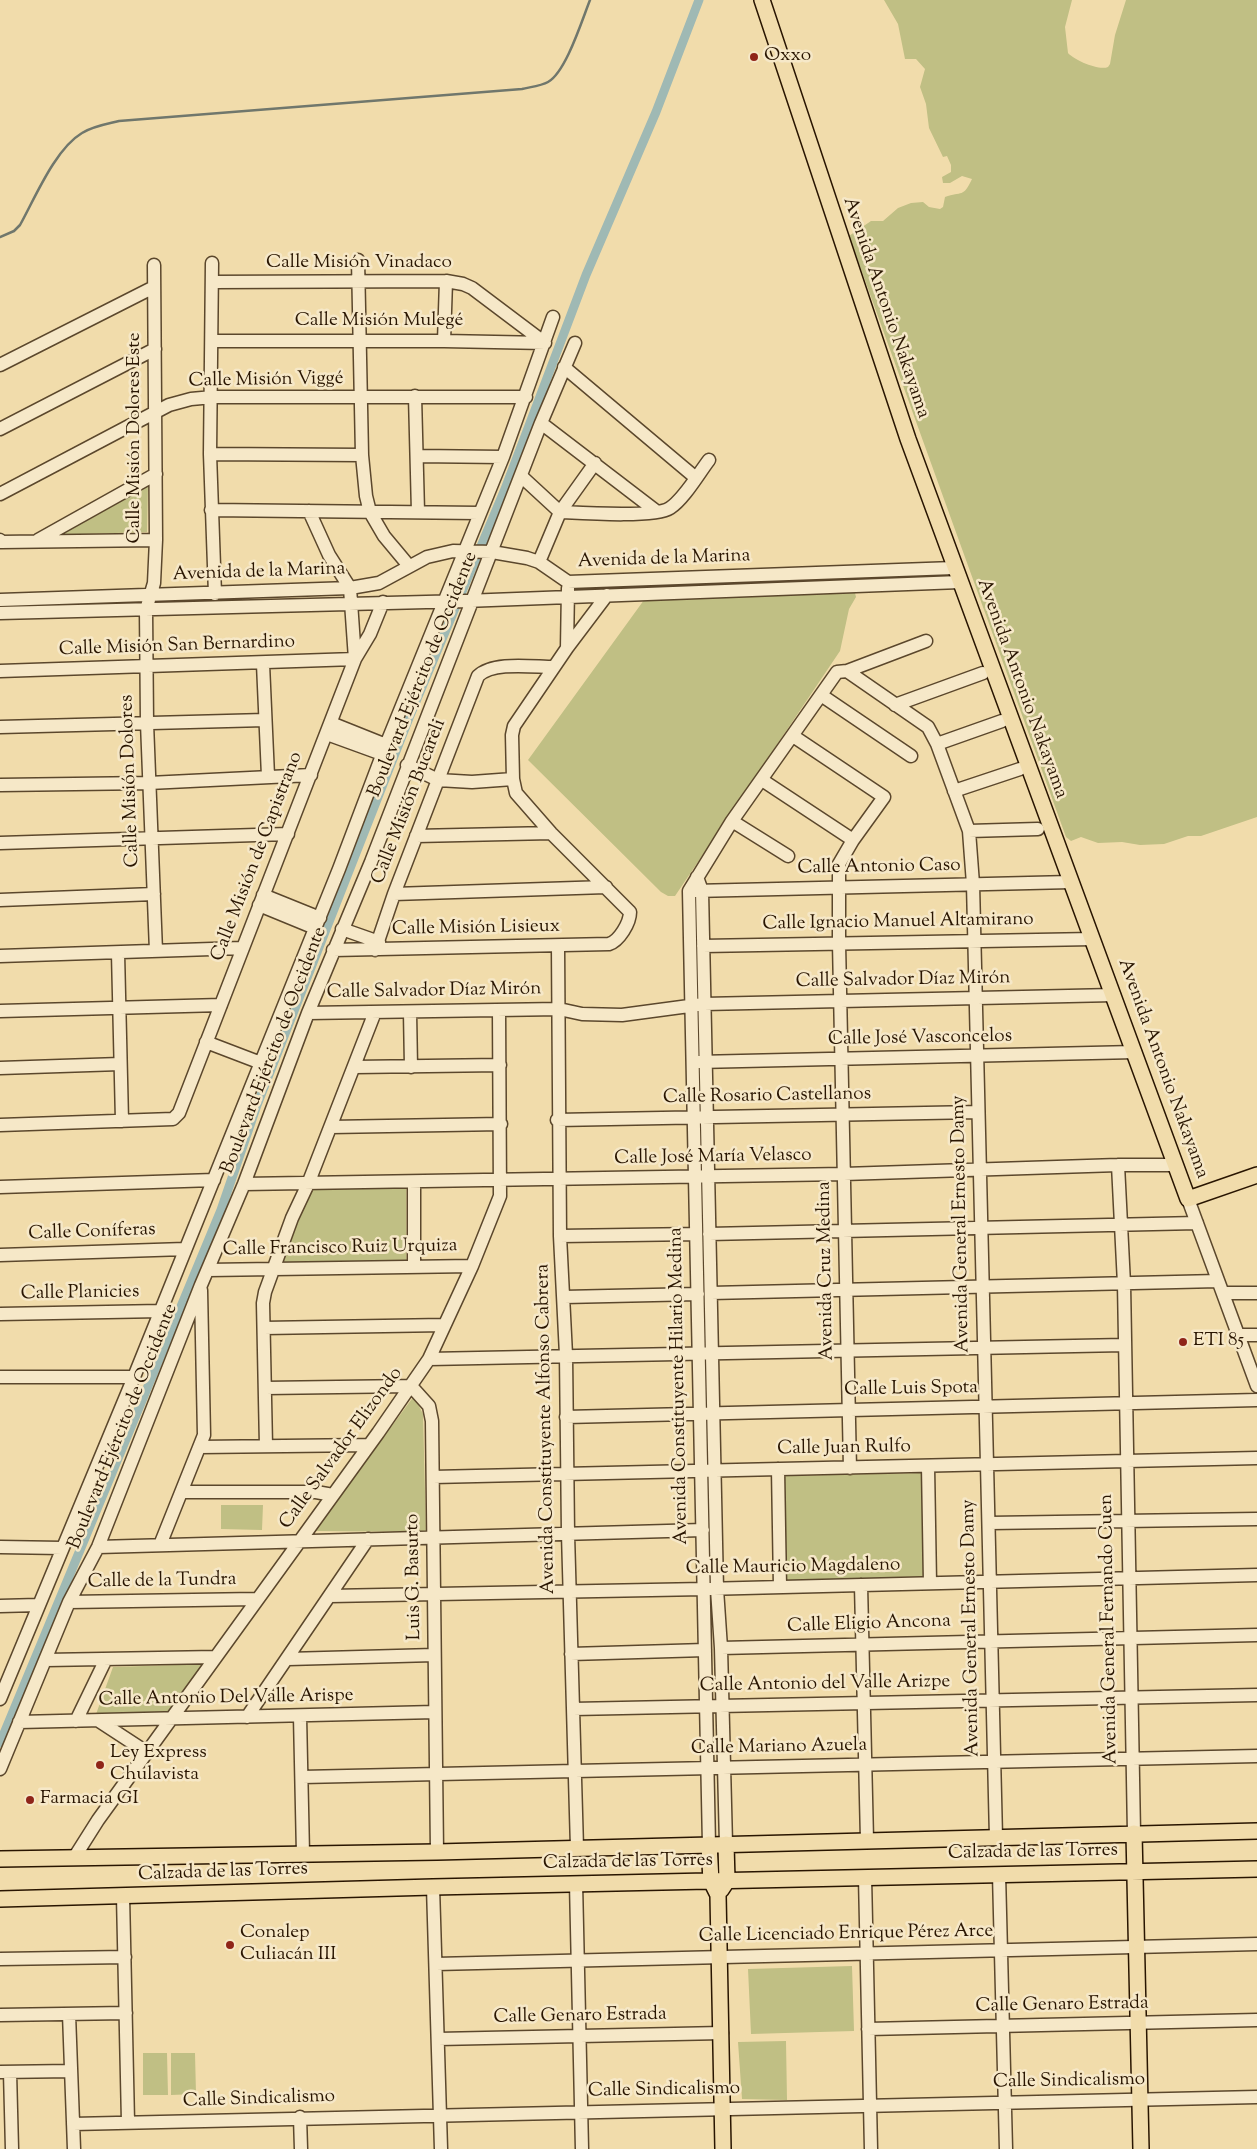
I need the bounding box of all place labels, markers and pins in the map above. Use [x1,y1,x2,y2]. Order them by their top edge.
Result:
place label: Oxxo [764,46,811,68]
marker: Oxxo [748,51,760,63]
place label: ETI 85 [1193,1331,1244,1353]
marker: ETI 85 [1177,1336,1189,1348]
place label: Ley Express Chulavista [110,1743,207,1787]
marker: Ley Express Chulavista [94,1759,106,1771]
place label: Farmacia GI [40,1789,139,1811]
marker: Farmacia GI [24,1794,36,1806]
place label: Conalep Culiacán III [240,1923,337,1967]
marker: Conalep Culiacán III [224,1939,236,1951]

